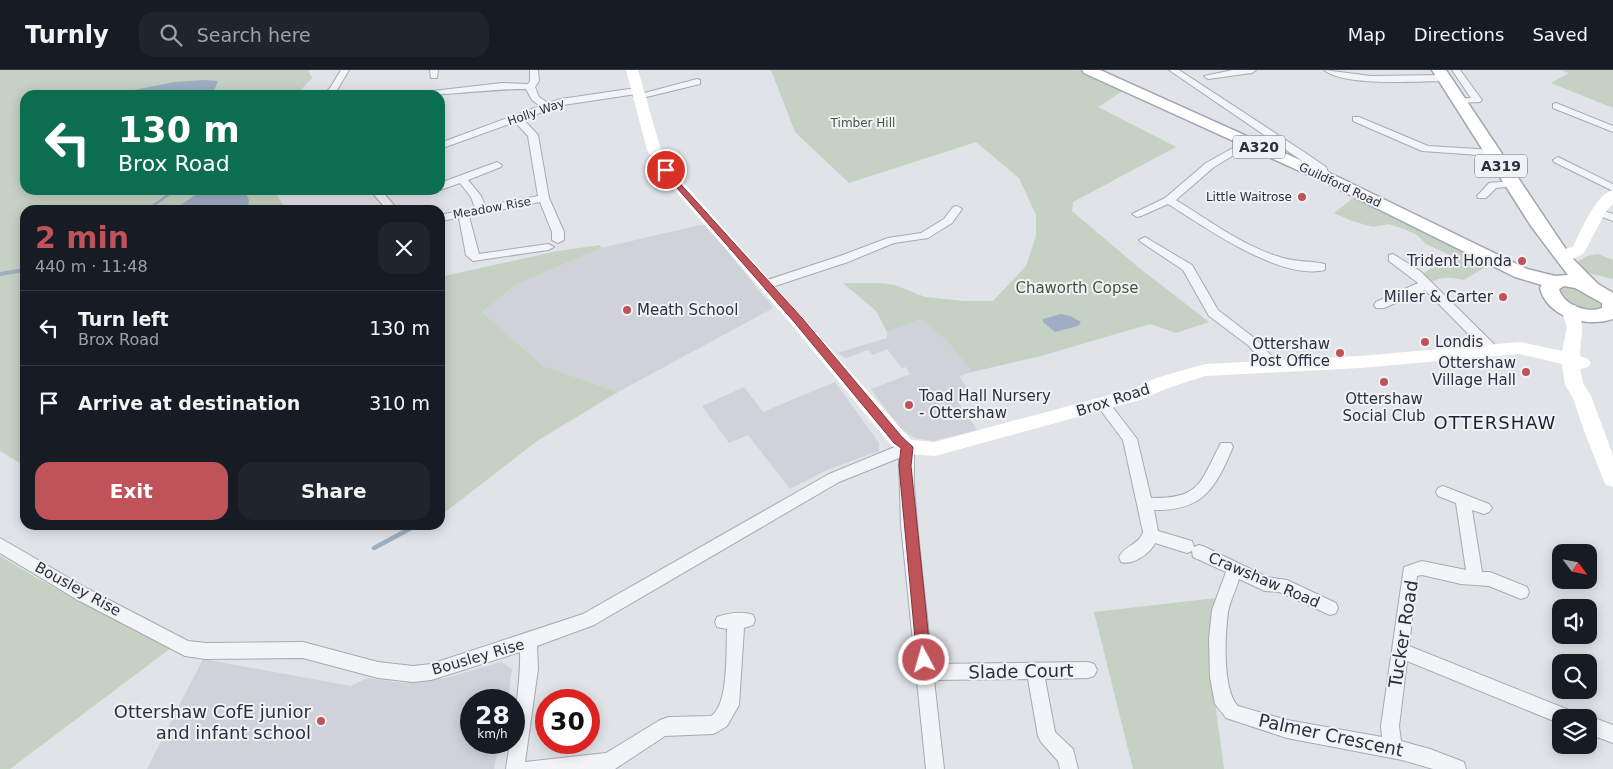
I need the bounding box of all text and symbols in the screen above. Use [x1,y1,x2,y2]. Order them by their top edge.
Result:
search box [139,12,489,57]
text: Turnly [25,21,109,49]
icon: search [157,21,185,49]
text: Search here [197,24,311,46]
text: Map [1348,24,1386,45]
text: Directions [1414,24,1504,45]
text: Saved [1532,24,1588,45]
street label: Holly Way [506,96,566,128]
icon: left [35,110,100,175]
text: 130 m [118,110,240,150]
park label: Timber Hill [830,116,895,130]
road number: A320 [1233,136,1285,158]
pin [645,149,687,191]
text: Brox Road [118,151,230,176]
road number: A319 [1475,154,1527,178]
icon: arrive [652,156,680,184]
street label: Guildford Road [1297,160,1383,210]
place label: Little Waitrose [1206,190,1292,204]
marker: Little Waitrose [1296,191,1308,203]
street label: Meadow Rise [452,194,532,222]
text: 2 min [35,220,129,255]
button: close [378,222,430,274]
place label: Trident Honda [1406,252,1512,270]
marker: Trident Honda [1516,255,1528,267]
text: 440 m · 11:48 [35,257,148,276]
park label: Chaworth Copse [1015,279,1139,297]
place label: Miller & Carter [1384,288,1494,306]
marker: Miller & Carter [1497,291,1509,303]
place label: Meath School [637,301,738,319]
marker: Meath School [621,304,633,316]
text: Turn left [78,308,169,330]
icon: left [35,314,63,342]
text: 130 m [369,317,430,339]
text: Brox Road [78,330,159,349]
place label: Londis [1435,333,1483,351]
place label: Ottershaw Post Office [1250,335,1330,370]
marker: Londis [1419,336,1431,348]
marker: Ottershaw Post Office [1334,347,1346,359]
place label: Ottershaw Village Hall [1432,354,1516,389]
marker: Ottershaw Village Hall [1520,366,1532,378]
marker: Ottershaw Social Club [1378,376,1390,388]
street label: Brox Road [1074,380,1152,420]
place label: Toad Hall Nursery - Ottershaw [918,387,1051,422]
icon: arrive [35,389,63,417]
place label: Ottershaw Social Club [1343,390,1425,425]
text: Arrive at destination [78,392,300,414]
text: 310 m [369,392,430,414]
marker: Toad Hall Nursery - Ottershaw [903,399,915,411]
district label: OTTERSHAW [1434,412,1556,433]
button: Exit [35,462,228,520]
button: Share [238,462,430,520]
north arrow [1552,544,1598,589]
map controls [1552,544,1597,754]
street label: Crawshaw Road [1206,548,1322,612]
street label: Bousley Rise [32,558,124,620]
street label: Tucker Road [1384,579,1422,690]
button: sound [1552,599,1597,644]
position arrow [897,633,949,685]
street label: Bousley Rise [430,635,526,679]
button: search [1552,654,1597,699]
street label: Slade Court [968,660,1074,682]
speed limit sign: 30 [535,689,600,754]
place label: Ottershaw CofE junior and infant school [114,701,312,743]
text: 28 [475,701,510,730]
street label: Palmer Crescent [1257,709,1405,761]
button: layers [1552,709,1597,754]
marker: Ottershaw CofE junior and infant school [315,715,327,727]
text: km/h [477,727,508,741]

